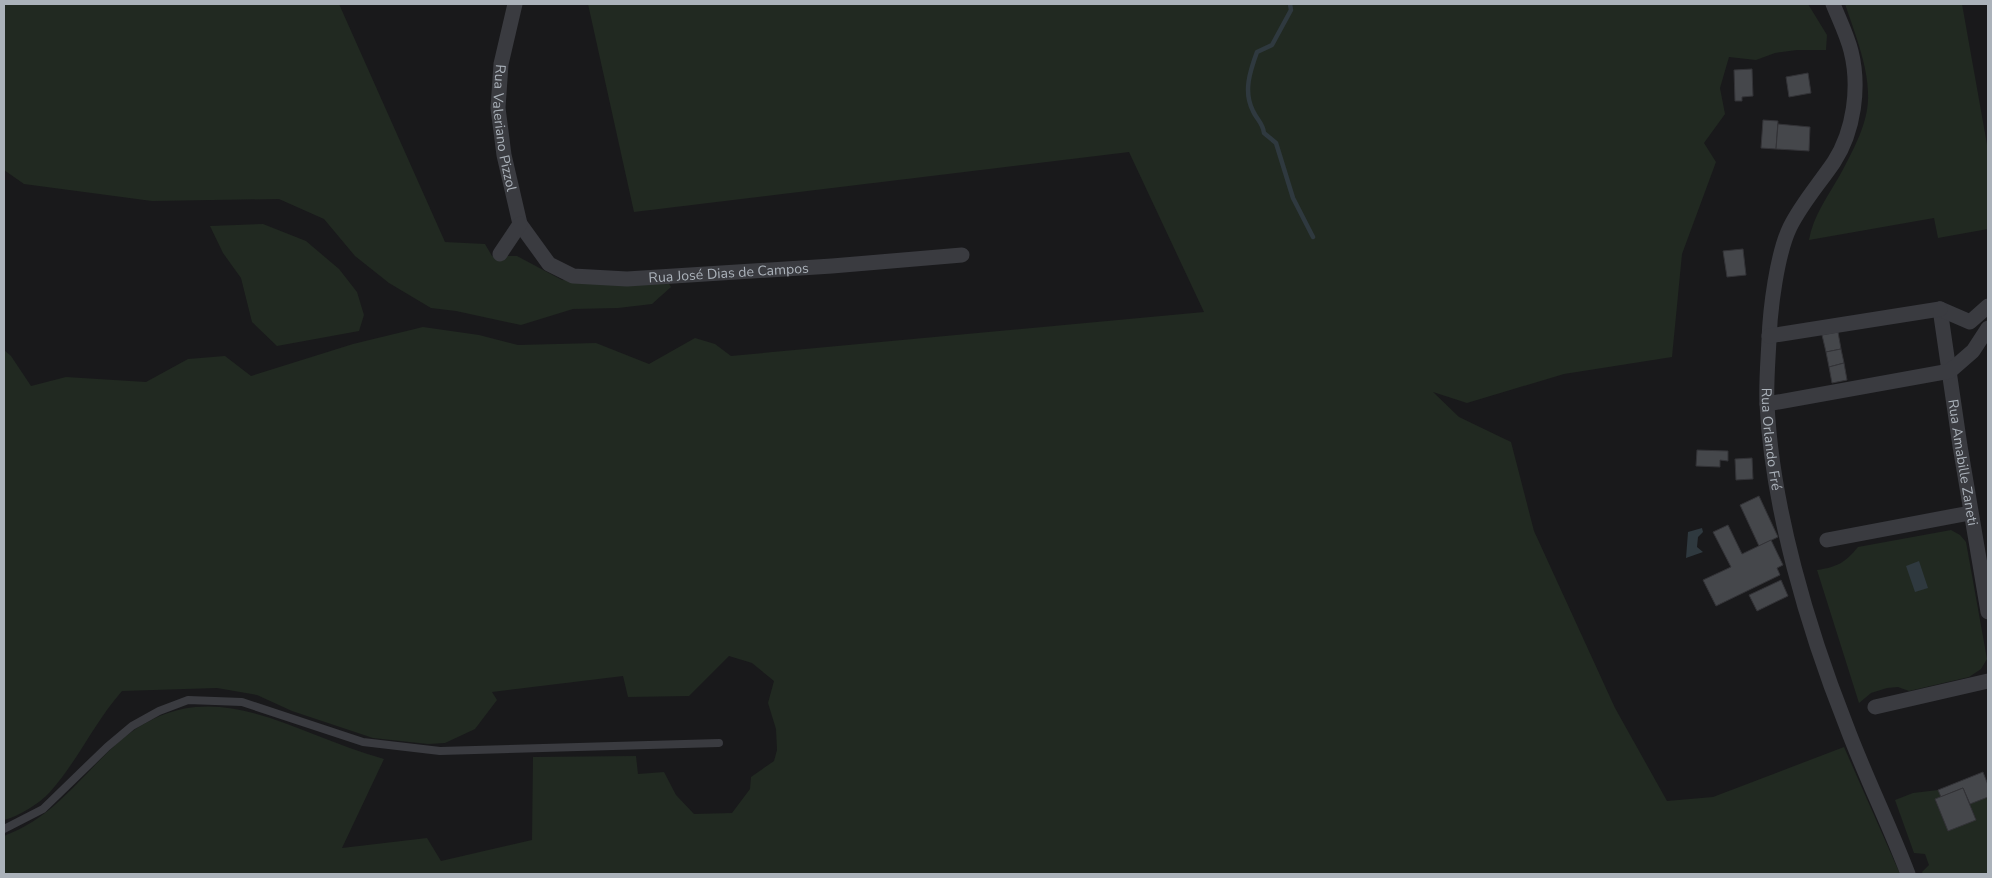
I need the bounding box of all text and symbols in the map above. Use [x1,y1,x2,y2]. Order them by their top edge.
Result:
street label: Rua Valeriano Pizzol [488,64,522,194]
street label: Rua José Dias de Campos [648,258,809,287]
street label: Rua Orlando Fré [1757,388,1786,492]
street label: Rua Amabille Zaneti [1944,398,1983,527]

